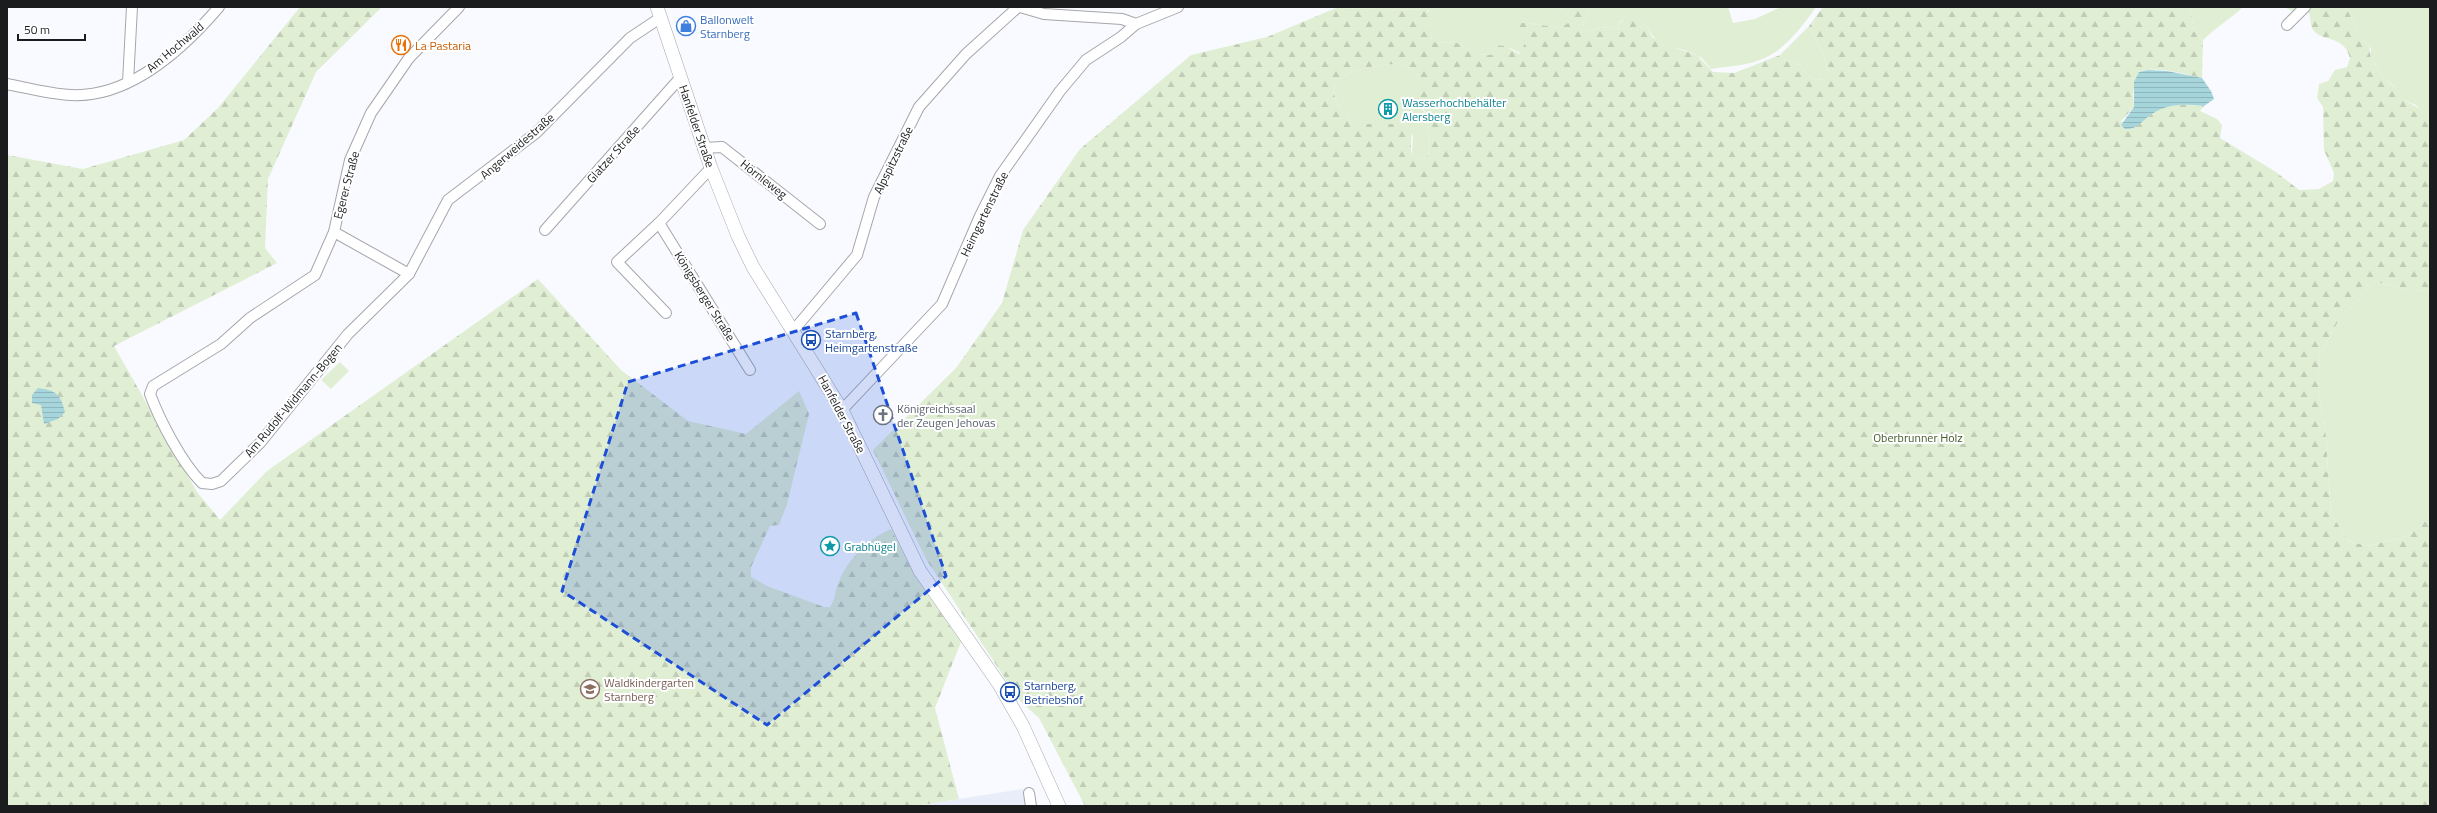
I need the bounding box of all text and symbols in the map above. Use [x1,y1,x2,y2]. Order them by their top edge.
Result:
place label: Ballonwelt Starnberg [700,10,755,43]
shop icon: Ballonwelt Starnberg [675,15,697,37]
scale bar [18,16,85,42]
street label: Am Hochwald [142,17,208,77]
text: 50 m [24,20,50,39]
restaurant icon: La Pastaria [390,34,412,56]
place label: La Pastaria [415,36,471,55]
street label: Hanfelder Straße [674,82,720,170]
place label: Wasserhochbehälter Alersberg [1402,93,1506,126]
building icon: Wasserhochbehälter Alersberg [1377,98,1399,120]
street label: Angerweidestraße [476,108,558,184]
street label: Glatzer Straße [582,121,644,187]
street label: Alpspitzstraße [868,123,918,197]
street label: Egerer Straße [328,149,364,221]
street label: Hörnleweg [736,155,792,203]
street label: Heimgartenstraße [955,168,1013,260]
street label: Königsberger Straße [670,247,740,345]
place label: Starnberg, Heimgartenstraße [825,324,918,357]
bus stop icon: Starnberg, Heimgartenstraße [800,329,822,351]
street label: Am Rudolf-Widmann-Bogen [240,339,346,461]
street label: Hanfelder Straße [813,371,871,457]
place label: Königreichssaal der Zeugen Jehovas [897,399,996,432]
church icon: Königreichssaal der Zeugen Jehovas [872,404,894,426]
park label: Oberbrunner Holz [1873,428,1963,447]
place icon: Grabhügel [819,535,841,557]
place label: Grabhügel [844,537,896,556]
place label: Waldkindergarten Starnberg [604,673,694,706]
place label: Starnberg, Betriebshof [1024,676,1083,709]
school or university icon: Waldkindergarten Starnberg [579,678,601,700]
bus stop icon: Starnberg, Betriebshof [999,681,1021,703]

